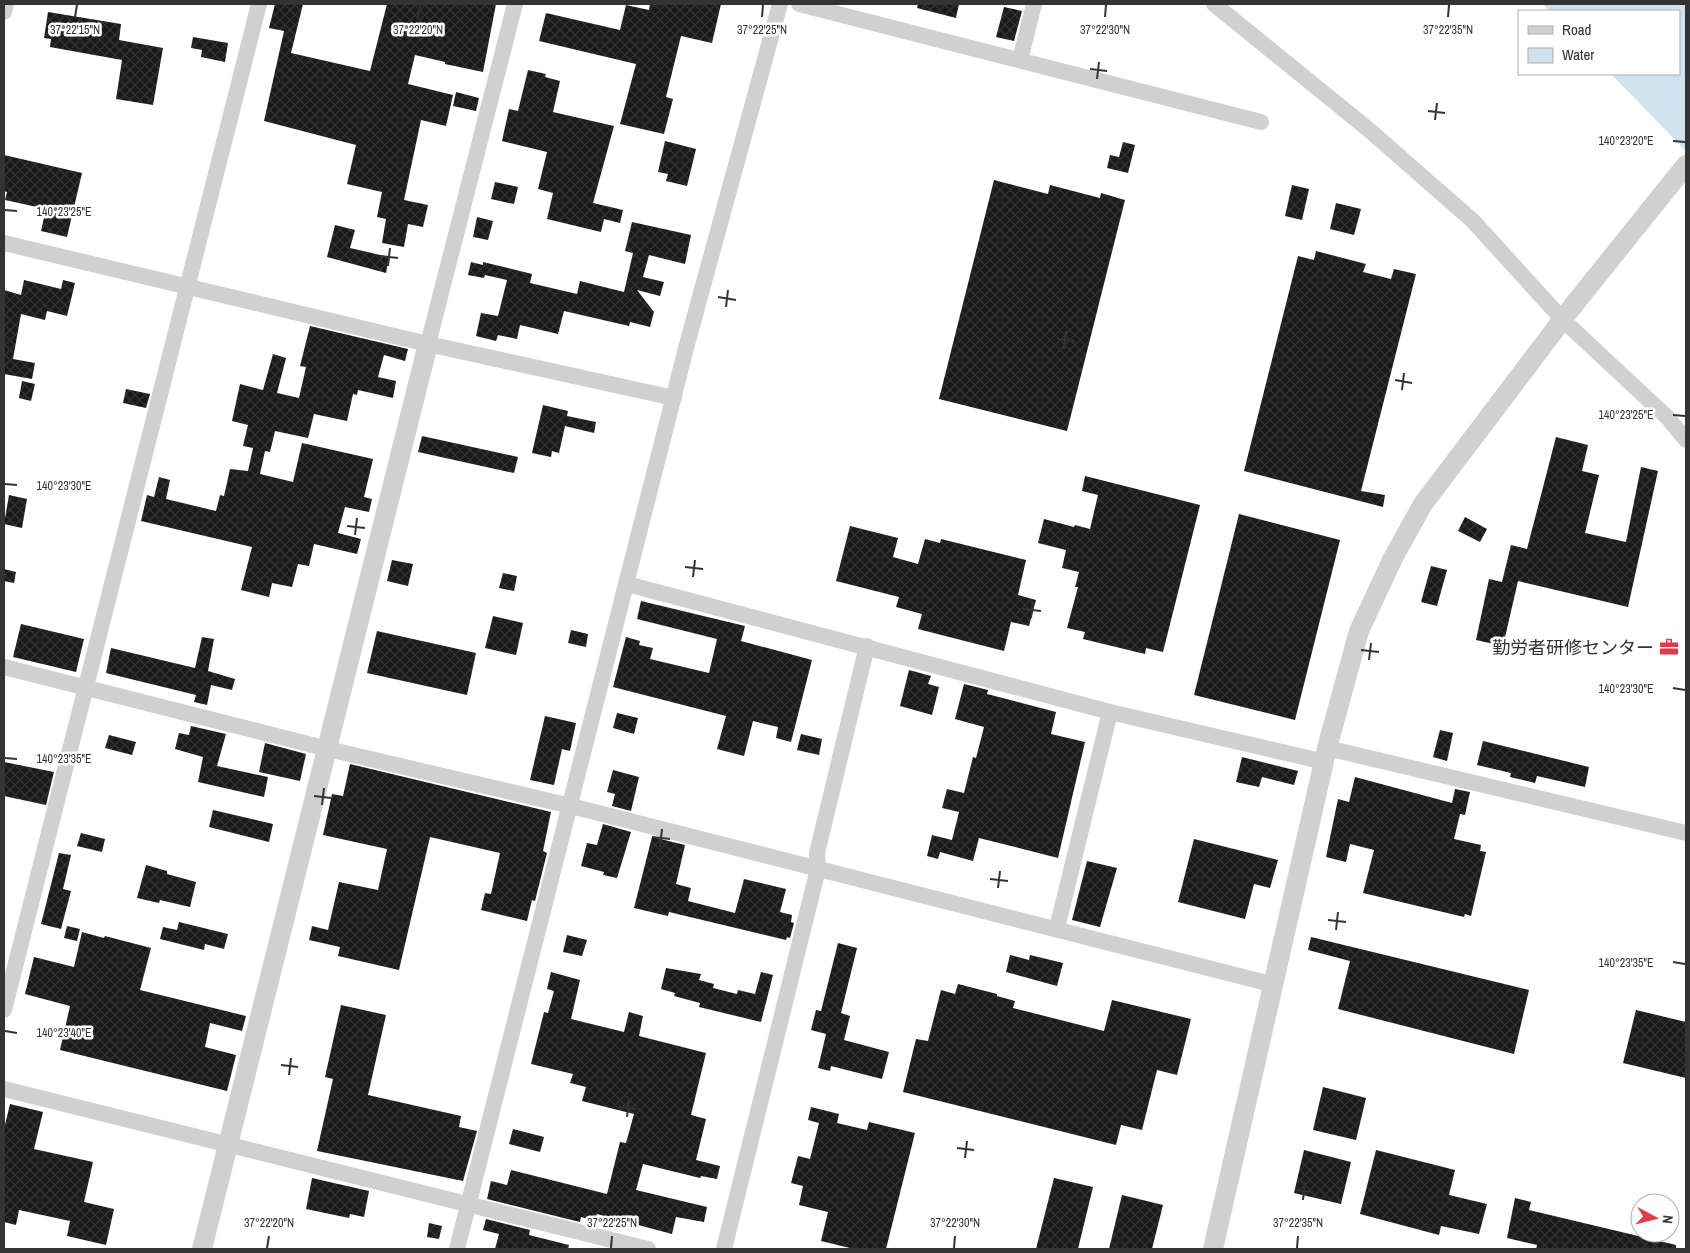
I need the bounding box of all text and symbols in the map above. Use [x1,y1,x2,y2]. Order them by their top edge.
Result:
legend [1518,10,1680,75]
text: Road [1562,19,1591,40]
text: 37°22'15"N [50,22,100,38]
text: 37°22'20"N [393,22,443,38]
text: 37°22'25"N [737,22,787,38]
text: 37°22'30"N [1080,22,1130,38]
text: 37°22'35"N [1423,22,1473,38]
text: Water [1562,44,1594,65]
text: 140°23'20"E [1598,133,1654,149]
text: 140°23'25"E [36,204,92,220]
text: 140°23'25"E [1598,407,1654,423]
text: 140°23'30"E [36,478,92,494]
place label: 勤労者研修センター [1492,635,1654,660]
office icon: 勤労者研修センター [1658,636,1680,658]
text: 140°23'30"E [1598,681,1654,697]
text: 140°23'35"E [36,751,92,767]
text: 140°23'35"E [1598,955,1654,971]
text: 140°23'40"E [36,1025,92,1041]
north arrow [1630,1193,1680,1243]
text: N [1658,1214,1677,1225]
text: 37°22'20"N [244,1215,294,1231]
text: 37°22'25"N [587,1215,637,1231]
text: 37°22'30"N [930,1215,980,1231]
text: 37°22'35"N [1273,1215,1323,1231]

